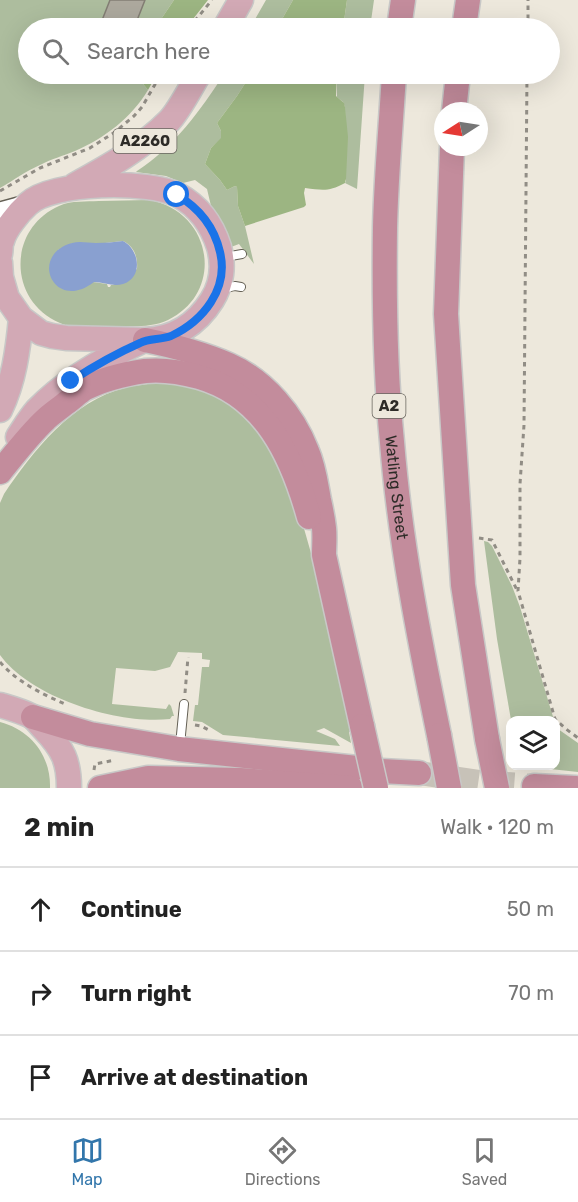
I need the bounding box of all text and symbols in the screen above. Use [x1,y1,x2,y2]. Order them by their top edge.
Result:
search box [18,18,560,84]
icon: search [39,35,72,68]
text: Search here [87,38,210,65]
north arrow [434,102,488,156]
road number: A2260 [114,129,176,153]
route start [163,181,189,207]
route end [57,367,83,393]
road number: A2 [372,394,406,418]
street label: Watling Street [382,434,413,541]
map controls [506,716,560,770]
button: layers [506,716,560,770]
text: 2 min [24,812,94,843]
text: Walk · 120 m [440,815,554,839]
icon: ahead [24,893,57,926]
text: Continue [81,896,182,923]
text: 50 m [507,897,554,921]
icon: right [24,977,57,1010]
text: Turn right [81,980,191,1007]
text: 70 m [508,981,554,1005]
icon: arrive [24,1061,57,1094]
text: Arrive at destination [81,1064,308,1091]
tab: Map [71,1134,104,1189]
tab: Directions [245,1134,321,1189]
tab: Saved [462,1134,507,1189]

